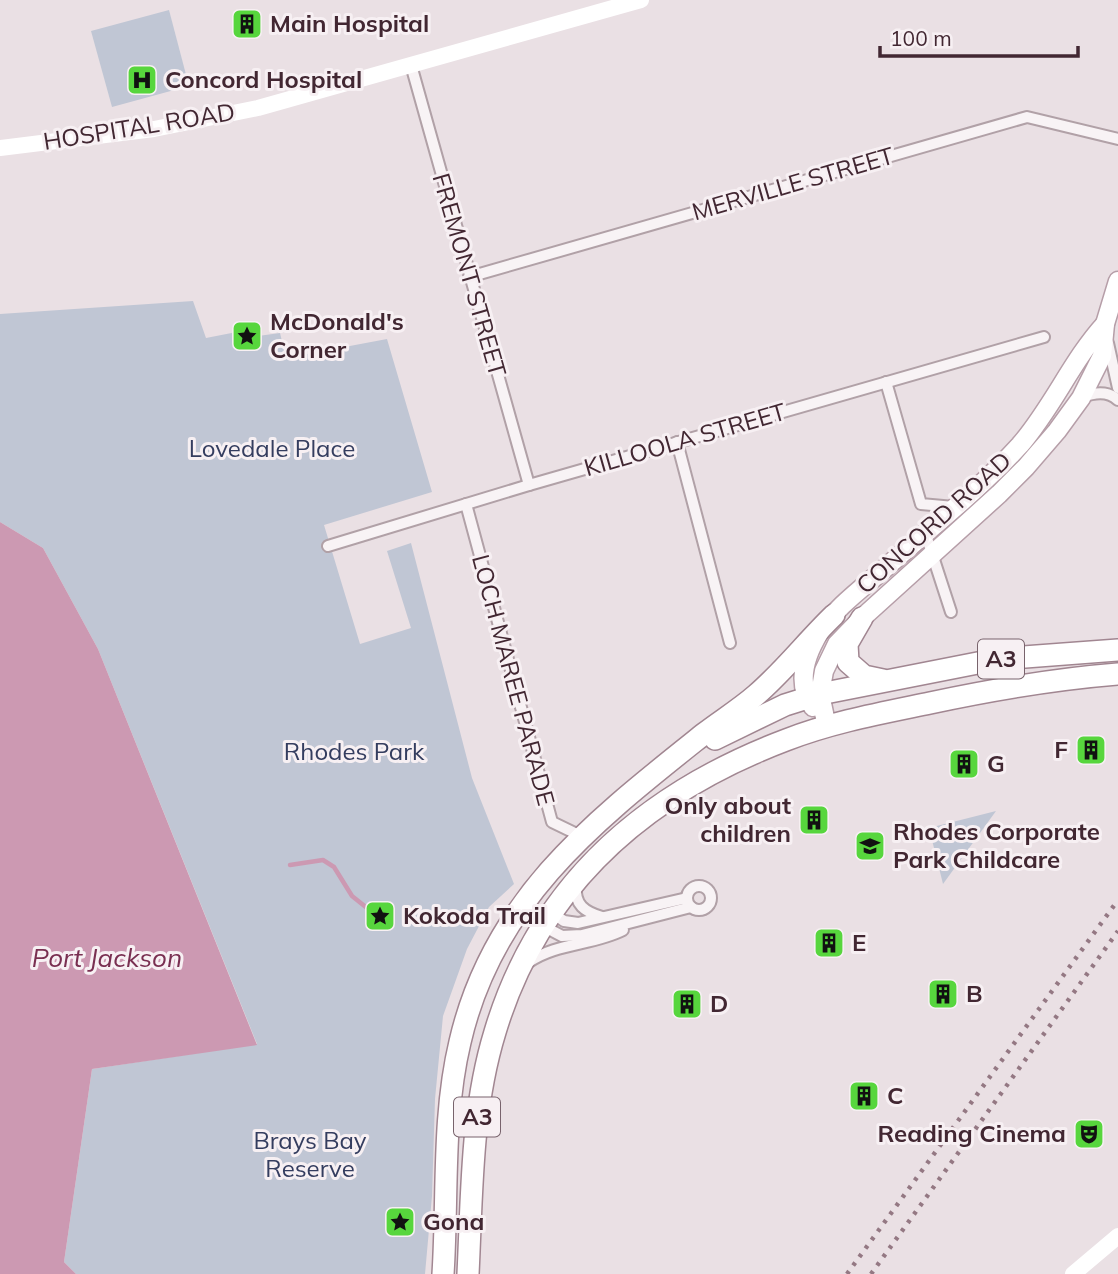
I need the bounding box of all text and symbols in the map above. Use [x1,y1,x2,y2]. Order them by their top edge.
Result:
building icon: Main Hospital [230,7,264,41]
place label: Main Hospital [270,8,429,38]
scale bar [880,14,1078,58]
text: 100 m [890,25,952,51]
hospital icon: Concord Hospital [125,63,159,97]
place label: Concord Hospital [165,64,362,94]
street label: HOSPITAL ROAD [41,96,237,156]
street label: MERVILLE STREET [688,140,898,226]
street label: FREMONT STREET [427,170,513,380]
place label: McDonald's Corner [270,306,404,364]
place icon: McDonald's Corner [230,319,264,353]
street label: KILLOOLA STREET [580,396,789,482]
park label: Lovedale Place [189,433,355,463]
street label: CONCORD ROAD [850,445,1017,600]
street label: LOCH MAREE PARADE [466,551,562,809]
road number: A3 [978,639,1024,678]
building icon: F [1074,733,1108,767]
place label: F [1054,734,1068,764]
park label: Rhodes Park [284,736,425,766]
building icon: G [947,747,981,781]
place label: G [987,748,1005,778]
place label: Only about children [664,790,791,848]
building icon: Only about children [797,803,831,837]
place label: Rhodes Corporate Park Childcare [893,816,1100,874]
school or university icon: Rhodes Corporate Park Childcare [853,829,887,863]
place icon: Kokoda Trail [363,899,397,933]
place label: Kokoda Trail [403,900,546,930]
building icon: E [812,926,846,960]
place label: E [852,927,866,957]
water label: Port Jackson [32,941,182,974]
building icon: B [926,977,960,1011]
place label: B [966,978,983,1008]
building icon: D [670,987,704,1021]
place label: D [710,988,728,1018]
building icon: C [847,1079,881,1113]
place label: C [887,1080,903,1110]
road number: A3 [454,1098,500,1136]
theatre icon: Reading Cinema [1072,1117,1106,1151]
place label: Reading Cinema [878,1118,1066,1148]
park label: Brays Bay Reserve [253,1125,367,1183]
place icon: Gona [383,1205,417,1239]
place label: Gona [423,1206,484,1236]

